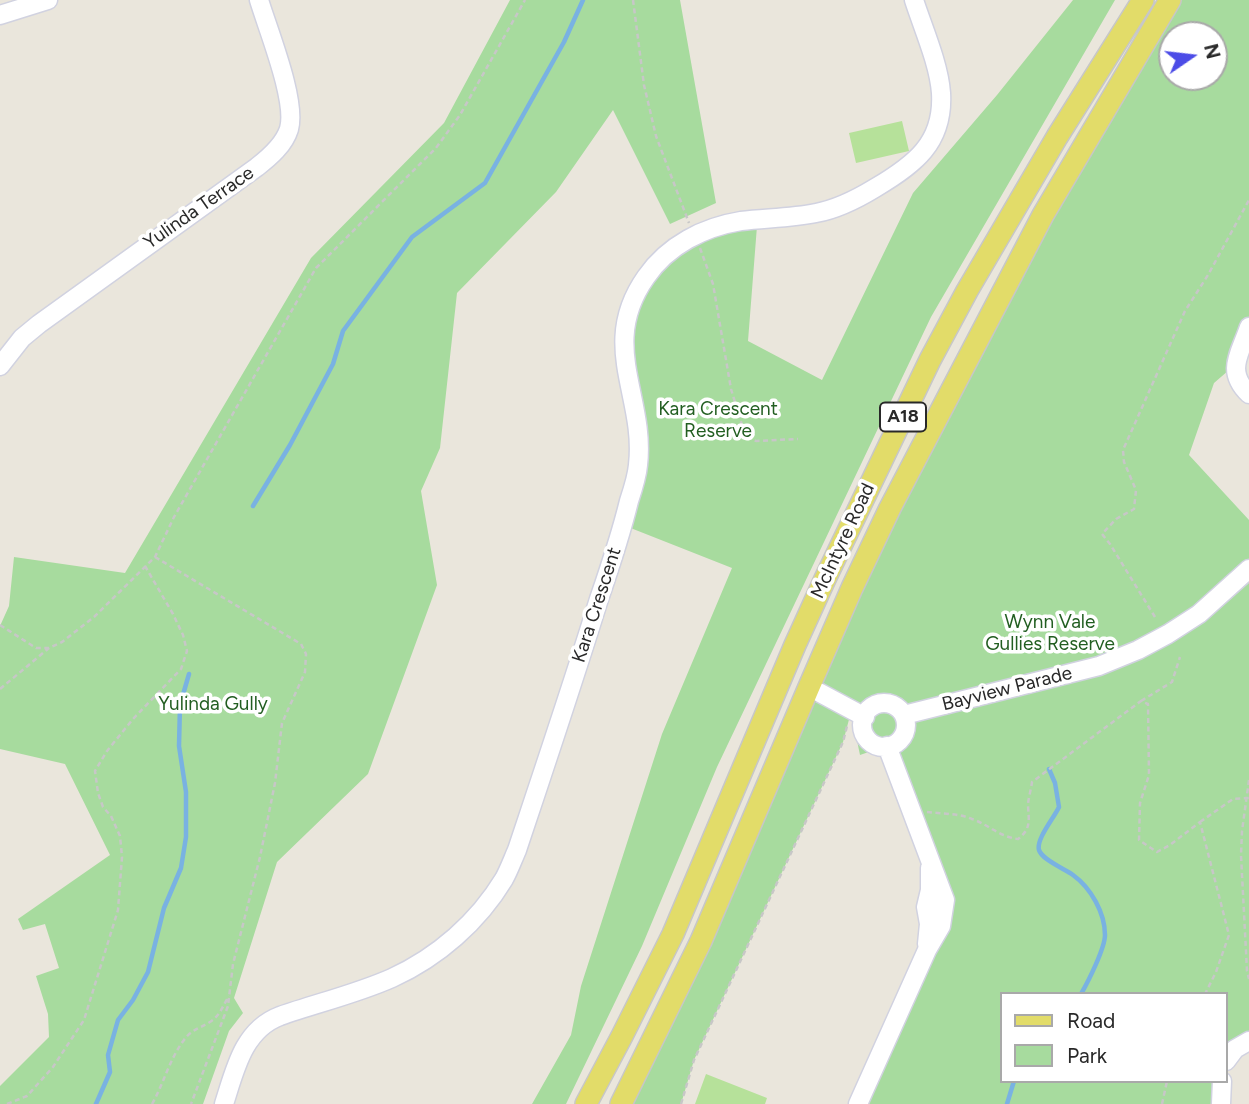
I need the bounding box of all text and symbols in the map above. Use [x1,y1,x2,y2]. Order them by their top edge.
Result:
north arrow [1158,21,1228,91]
text: N [1199,41,1225,61]
street label: Yulinda Terrace [140,162,258,254]
park label: Kara Crescent Reserve [658,398,778,442]
road number: A18 [880,402,926,432]
street label: McIntyre Road [806,480,880,602]
street label: Kara Crescent [568,545,626,665]
park label: Wynn Vale Gullies Reserve [985,611,1115,655]
street label: Bayview Parade [940,662,1074,716]
park label: Yulinda Gully [158,693,268,715]
legend [1000,992,1228,1083]
text: Road [1067,1008,1115,1033]
text: Park [1067,1043,1107,1068]

